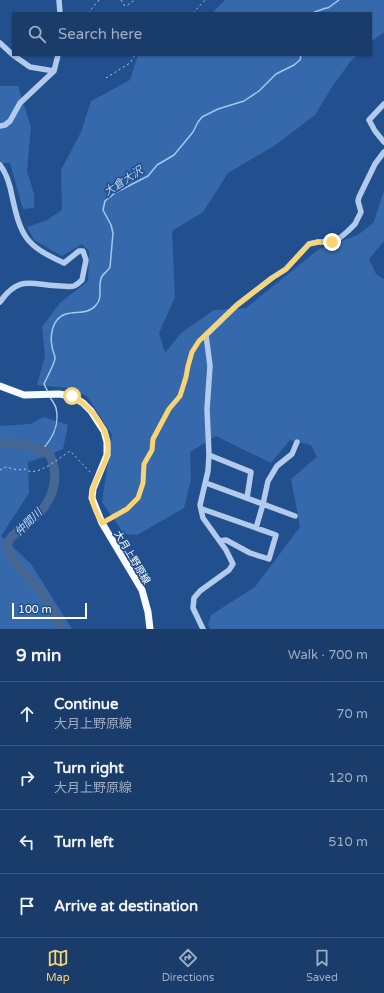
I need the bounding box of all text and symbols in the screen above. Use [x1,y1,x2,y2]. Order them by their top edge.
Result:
search box [12,12,372,56]
icon: search [26,23,48,45]
text: Search here [58,25,142,43]
water label: 大倉大沢 [101,163,147,199]
route end [323,233,341,251]
route start [63,387,81,405]
water label: 仲間川 [12,505,45,539]
street label: 大月上野原線 [112,529,153,586]
scale bar [12,601,87,620]
text: 100 m [18,603,52,616]
text: 9 min [16,645,61,666]
text: Walk · 700 m [288,647,368,663]
text: Continue [54,695,118,713]
icon: ahead [16,703,38,725]
text: 70 m [336,706,368,722]
text: 大月上野原線 [54,716,132,732]
text: Turn right [54,759,124,777]
icon: right [16,767,38,789]
text: 120 m [328,770,368,786]
text: 大月上野原線 [54,780,132,796]
icon: left [16,831,38,853]
text: Turn left [54,833,114,851]
text: 510 m [328,834,368,850]
icon: arrive [16,895,38,917]
text: Arrive at destination [54,897,198,915]
tab: Map [46,947,70,984]
tab: Directions [162,947,214,984]
tab: Saved [306,947,338,984]

